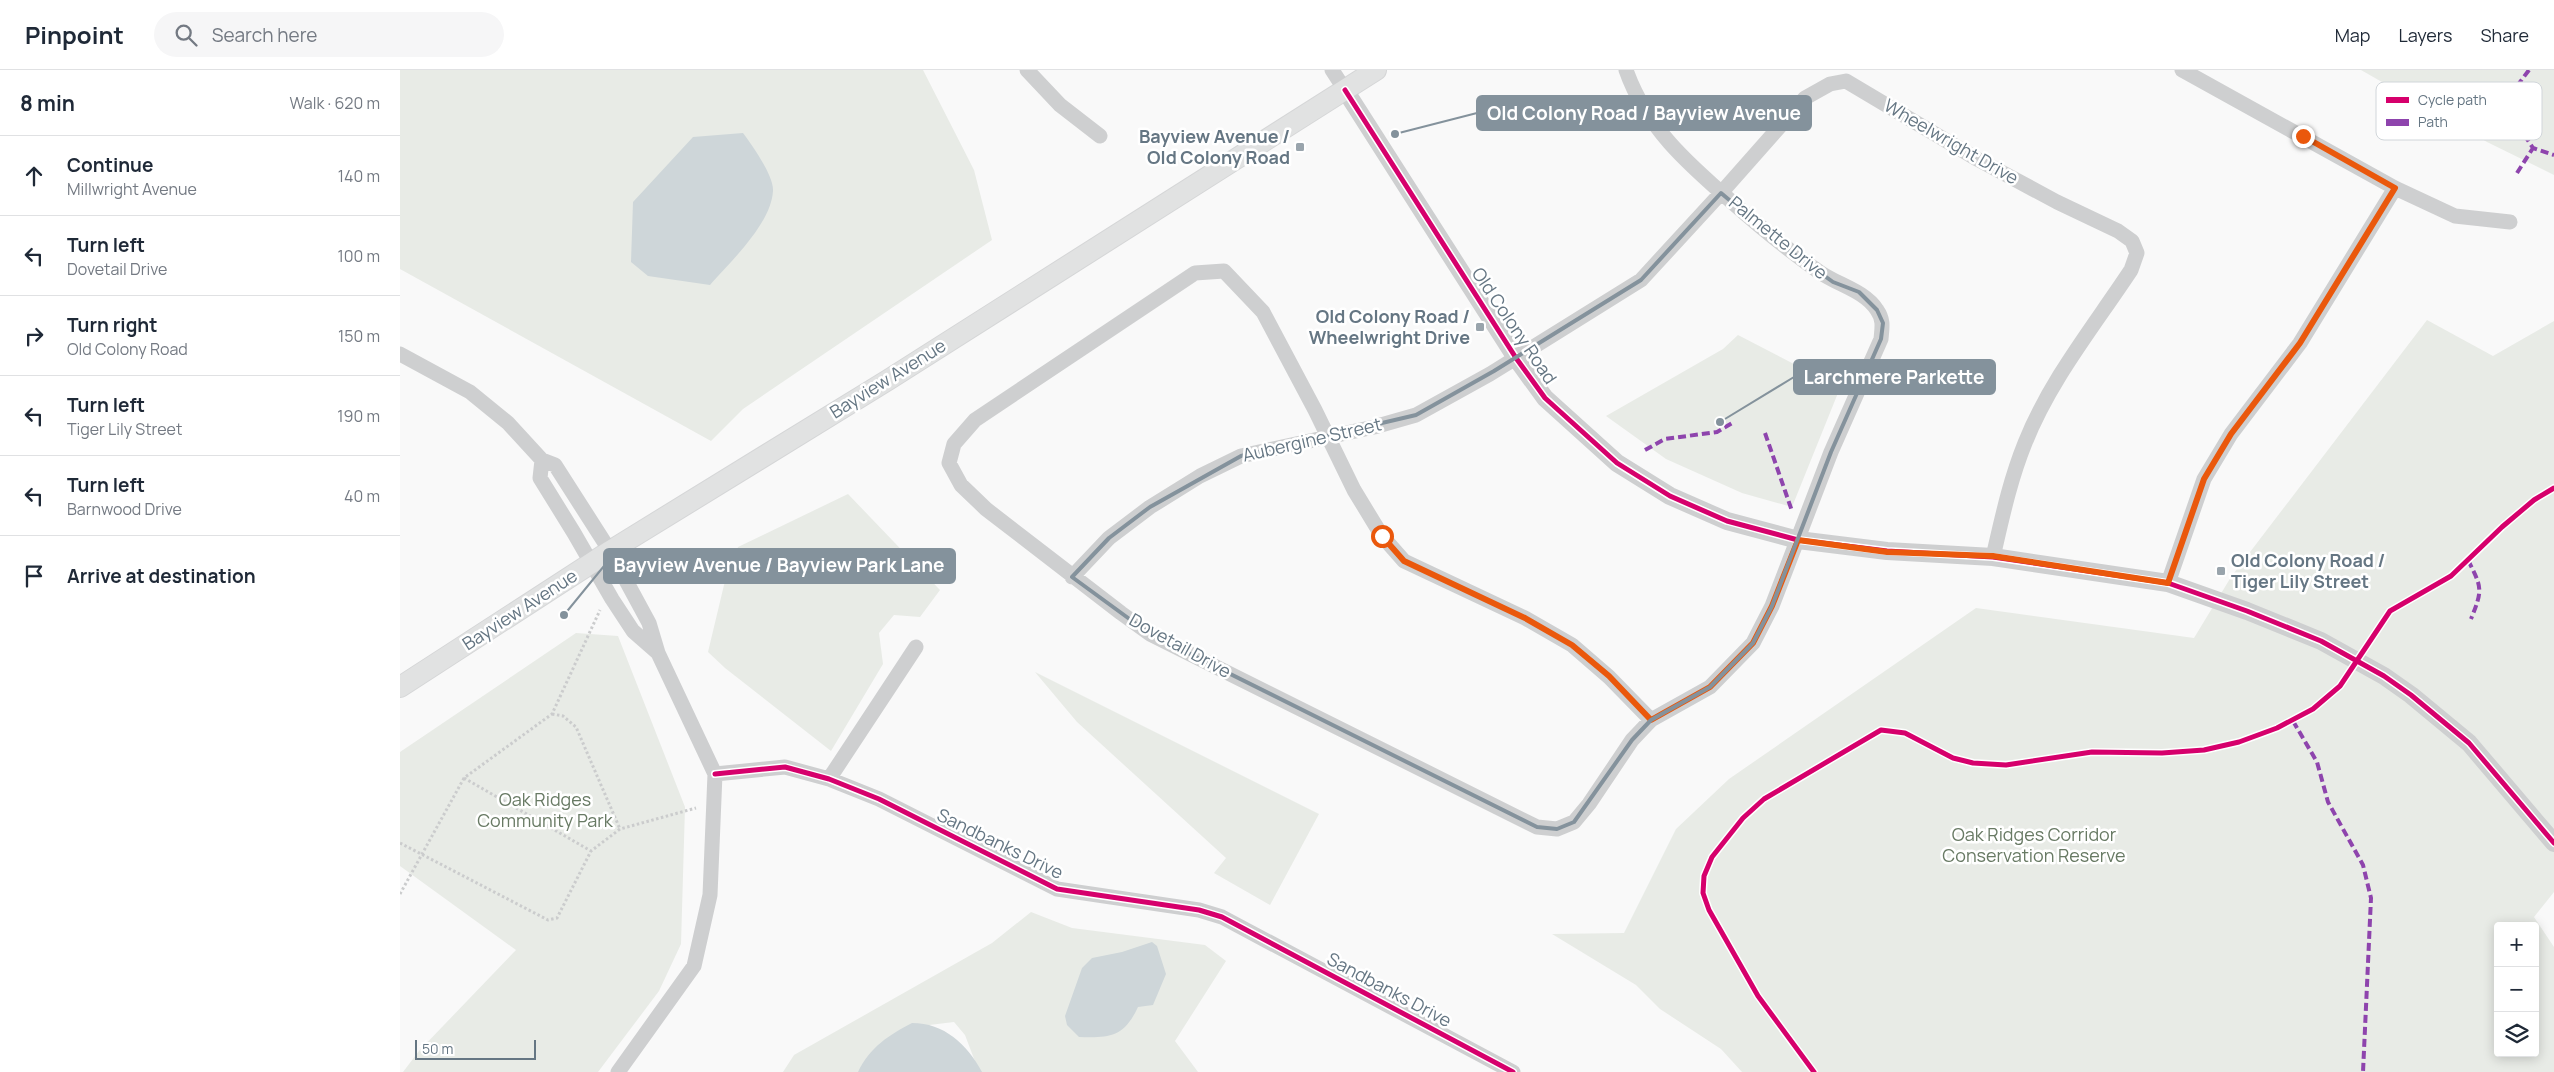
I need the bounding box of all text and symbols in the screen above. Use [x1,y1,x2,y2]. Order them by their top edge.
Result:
search box [154,12,504,57]
text: Pinpoint [25,18,124,51]
icon: search [172,21,200,49]
text: Search here [212,22,317,48]
text: Map [2335,23,2370,47]
text: Layers [2398,23,2452,47]
text: Share [2480,23,2529,47]
legend [2376,82,2542,140]
text: 8 min [20,89,75,117]
text: Cycle path [2418,90,2487,109]
text: Walk · 620 m [290,92,380,114]
street label: Wheelwright Drive [1880,93,2023,189]
callout: Old Colony Road / Bayview Avenue [1477,96,1811,130]
text: Old Colony Road / Bayview Avenue [1487,100,1801,126]
text: Path [2418,112,2448,131]
place label: Bayview Avenue / Old Colony Road [1139,124,1290,169]
route end [2292,125,2315,148]
marker: Bayview Avenue / Old Colony Road [1294,141,1306,153]
text: Continue [67,152,153,178]
icon: ahead [20,162,48,190]
text: 140 m [338,165,380,187]
text: Millwright Avenue [67,178,197,200]
street label: Palmette Drive [1724,190,1833,284]
text: Turn left [67,232,145,258]
icon: left [20,242,48,270]
text: 100 m [337,245,380,267]
text: Dovetail Drive [67,258,167,280]
street label: Old Colony Road [1467,262,1563,389]
place label: Old Colony Road / Wheelwright Drive [1309,304,1470,349]
text: Turn right [67,312,157,338]
marker: Old Colony Road / Wheelwright Drive [1474,321,1486,333]
icon: right [20,322,48,350]
text: 150 m [338,325,380,347]
street label: Bayview Avenue [825,333,950,423]
text: Old Colony Road [67,338,188,360]
callout: Larchmere Parkette [1794,360,1995,394]
text: Larchmere Parkette [1804,364,1984,390]
text: Turn left [67,392,145,418]
icon: left [20,402,48,430]
text: 190 m [337,405,380,427]
street label: Aubergine Street [1240,411,1384,467]
text: Tiger Lily Street [67,418,182,440]
text: Turn left [67,472,145,498]
icon: left [20,482,48,510]
text: 40 m [344,485,380,507]
text: Barnwood Drive [67,498,182,520]
route start [1371,525,1394,548]
place label: Old Colony Road / Tiger Lily Street [2231,548,2385,593]
callout: Bayview Avenue / Bayview Park Lane [604,549,955,583]
text: Bayview Avenue / Bayview Park Lane [614,552,944,578]
icon: arrive [20,562,48,590]
text: Arrive at destination [67,563,256,589]
street label: Bayview Avenue [457,563,582,655]
marker: Old Colony Road / Tiger Lily Street [2215,565,2227,577]
street label: Dovetail Drive [1125,607,1236,683]
park label: Oak Ridges Community Park [477,787,614,832]
street label: Sandbanks Drive [933,802,1068,884]
park label: Oak Ridges Corridor Conservation Reserve [1942,822,2126,867]
map controls [2494,922,2539,1057]
button: + [2494,922,2539,967]
street label: Sandbanks Drive [1323,946,1456,1032]
button: − [2494,967,2539,1012]
button: layers [2494,1012,2539,1057]
scale bar [415,1037,536,1060]
text: 50 m [422,1039,453,1058]

